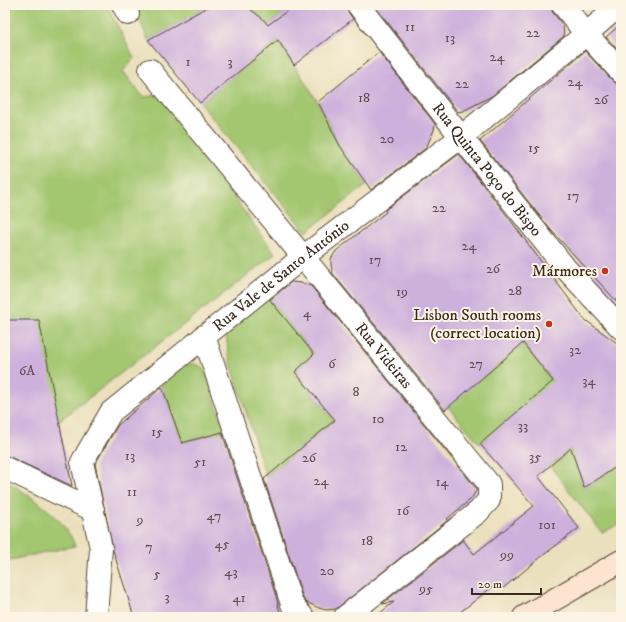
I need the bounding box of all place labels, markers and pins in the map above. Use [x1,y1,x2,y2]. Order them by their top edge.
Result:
place label: Mármores [532,261,597,281]
marker: Mármores [600,266,610,276]
place label: Lisbon South rooms (correct location) [413,305,541,343]
marker: Lisbon South rooms (correct location) [544,319,554,329]

